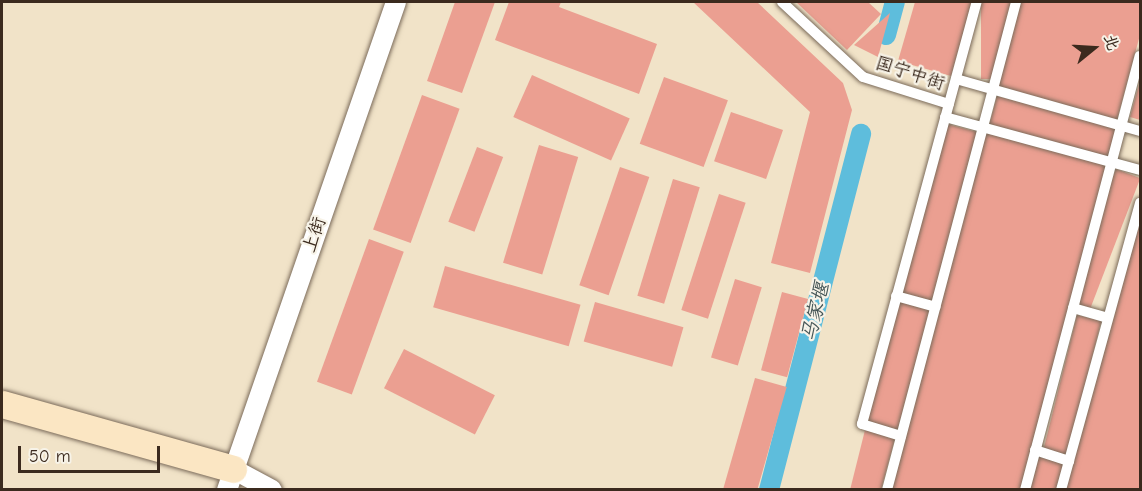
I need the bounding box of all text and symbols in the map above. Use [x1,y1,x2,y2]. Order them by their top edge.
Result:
north arrow [1064,18,1124,78]
text: 北 [1100,32,1122,53]
street label: 国宁中街 [872,53,948,95]
street label: 上街 [299,214,331,256]
water label: 马家堰 [796,280,834,344]
scale bar [21,434,164,472]
text: 50 m [29,446,71,467]

